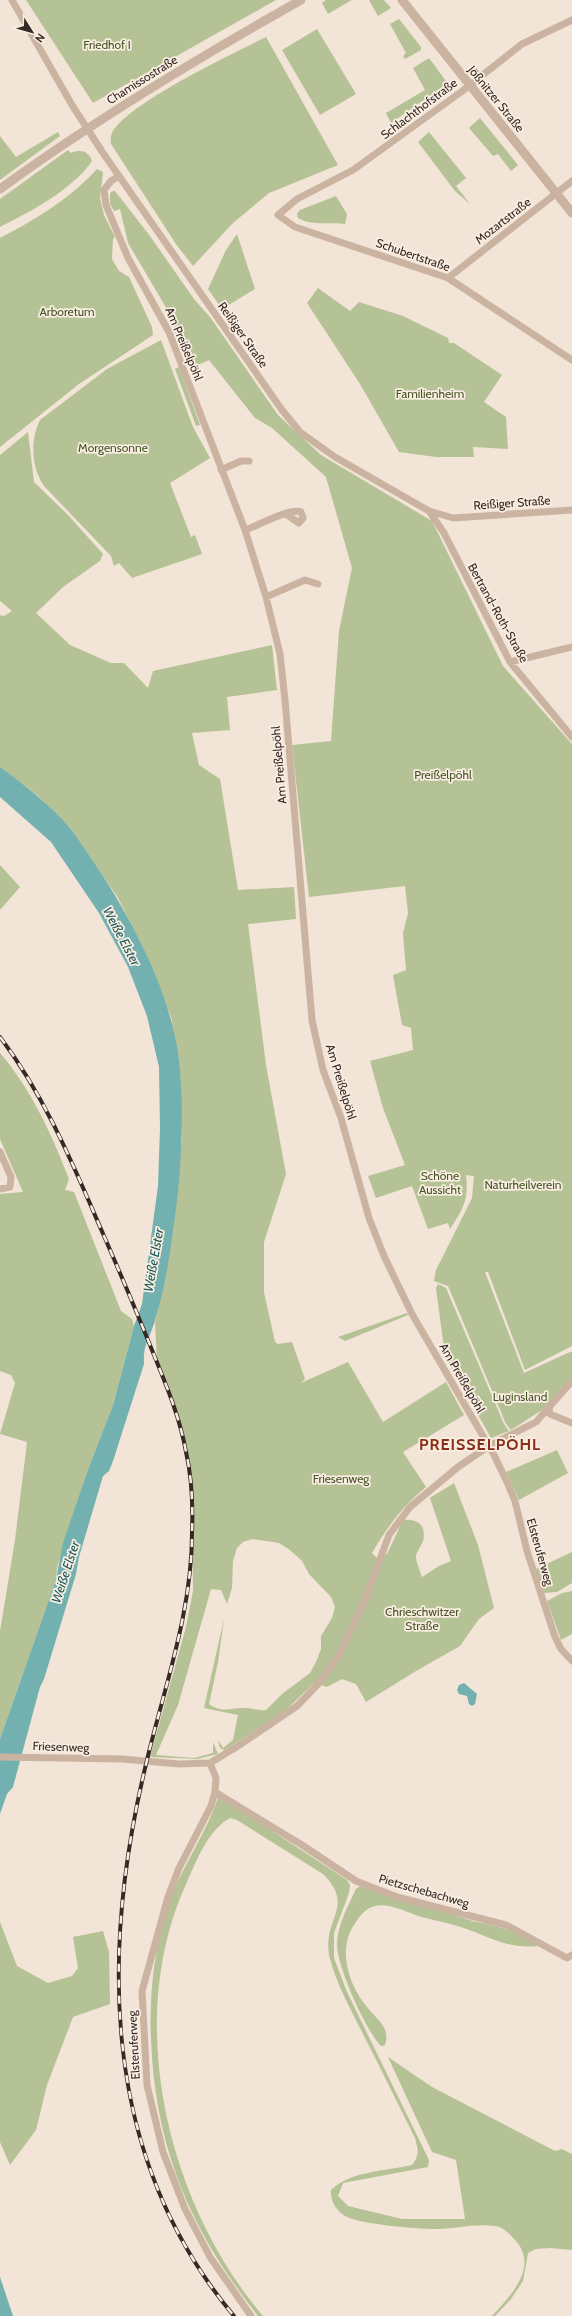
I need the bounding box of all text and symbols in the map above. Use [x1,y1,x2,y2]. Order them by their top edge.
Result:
north arrow [12,12,52,52]
text: N [32,31,48,45]
park label: Friedhof I [83,37,131,52]
street label: Chamissostraße [104,52,180,107]
street label: Jößnitzer Straße [464,62,528,135]
street label: Schlachthofstraße [377,75,460,142]
street label: Mozartstraße [472,194,534,247]
street label: Schubertstraße [374,235,452,274]
street label: Reißiger Straße [215,299,272,371]
park label: Arboretum [39,304,95,319]
street label: Am Preißelpöhl [162,305,207,383]
park label: Familienheim [396,386,464,401]
park label: Morgensonne [78,440,148,455]
street label: Reißiger Straße [473,492,551,513]
street label: Bertrand-Roth-Straße [465,560,532,665]
street label: Am Preißelpöhl [268,725,289,805]
park label: Preißelpöhl [414,767,472,782]
water label: Weiße Elster [100,904,145,969]
street label: Am Preißelpöhl [323,1042,360,1122]
park label: Schöne Aussicht [419,1168,461,1197]
park label: Naturheilverein [484,1177,562,1192]
water label: Weiße Elster [140,1226,167,1293]
street label: Am Preißelpöhl [436,1340,489,1416]
park label: Luginsland [493,1389,547,1404]
district label: PREISSELPÖHL [419,1435,541,1454]
park label: Friesenweg [313,1471,370,1486]
street label: Elsteruferweg [524,1517,558,1588]
water label: Weiße Elster [47,1538,83,1605]
park label: Chrieschwitzer Straße [385,1604,459,1633]
street label: Friesenweg [32,1738,91,1755]
street label: Pietzschebachweg [377,1870,472,1911]
street label: Elsteruferweg [124,2009,143,2080]

